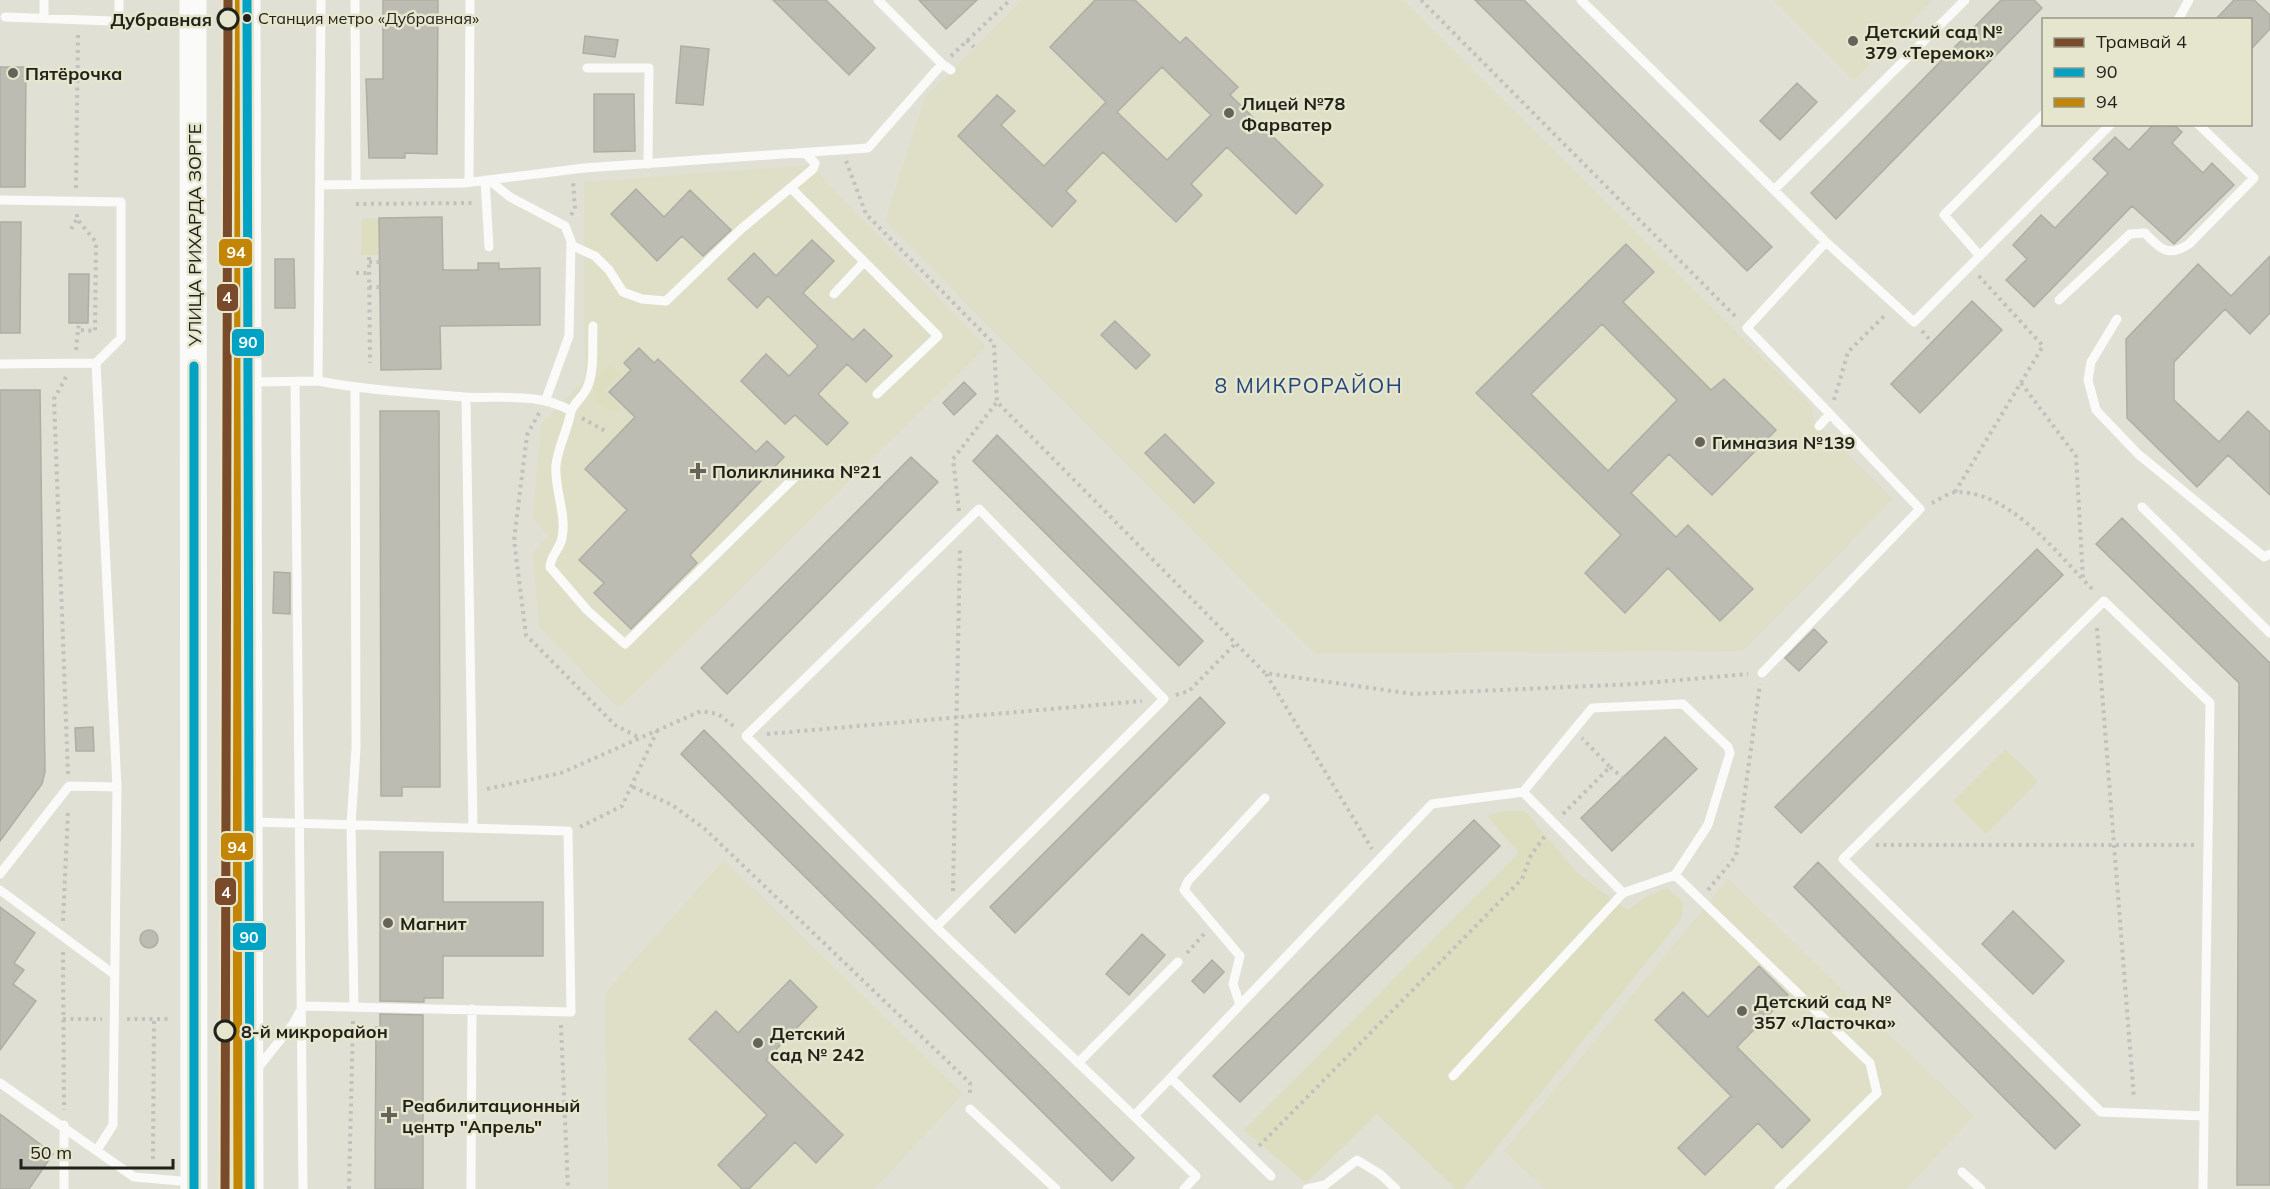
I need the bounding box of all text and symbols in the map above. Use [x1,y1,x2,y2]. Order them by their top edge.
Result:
place label: Дубравная [111,8,212,31]
marker: Дубравная [217,8,239,30]
place label: Станция метро «Дубравная» [258,8,479,28]
marker: Станция метро «Дубравная» [241,12,253,24]
legend [2042,18,2252,126]
place label: Детский сад № 379 «Теремок» [1865,20,2002,64]
text: Трамвай 4 [2096,30,2187,53]
marker: Детский сад № 379 «Теремок» [1846,34,1860,48]
text: 90 [2096,60,2118,83]
place label: Пятёрочка [25,62,122,85]
marker: Пятёрочка [6,66,20,80]
text: 94 [2096,90,2118,113]
place label: Лицей №78 Фарватер [1241,92,1345,136]
marker: Лицей №78 Фарватер [1222,106,1236,120]
street label: УЛИЦА РИХАРДА ЗОРГЕ [183,124,206,347]
line badge: 94 [218,238,253,267]
text: 94 [226,242,246,262]
line badge: 4 [216,283,239,312]
text: 4 [222,287,232,307]
line badge: 90 [231,328,265,357]
text: 90 [238,332,258,352]
district label: 8 МИКРОРАЙОН [1215,372,1403,398]
place label: Гимназия №139 [1712,431,1855,454]
marker: Гимназия №139 [1693,435,1707,449]
place label: Поликлиника №21 [712,460,881,483]
marker: Поликлиника №21 [689,462,707,480]
line badge: 94 [220,832,254,861]
text: 94 [227,837,247,857]
line badge: 4 [214,877,237,906]
text: 4 [221,882,231,902]
place label: Магнит [400,912,467,935]
marker: Магнит [381,916,395,930]
line badge: 90 [232,922,267,951]
text: 90 [239,927,259,947]
place label: Детский сад № 357 «Ласточка» [1754,990,1896,1034]
marker: Детский сад № 357 «Ласточка» [1735,1004,1749,1018]
marker: 8-й микрорайон [214,1020,236,1042]
place label: 8-й микрорайон [241,1020,388,1043]
place label: Детский сад № 242 [770,1022,864,1066]
marker: Детский сад № 242 [751,1036,765,1050]
place label: Реабилитационный центр "Апрель" [402,1094,580,1138]
marker: Реабилитационный центр "Апрель" [380,1106,398,1124]
scale bar [21,1132,172,1170]
text: 50 m [30,1141,72,1164]

